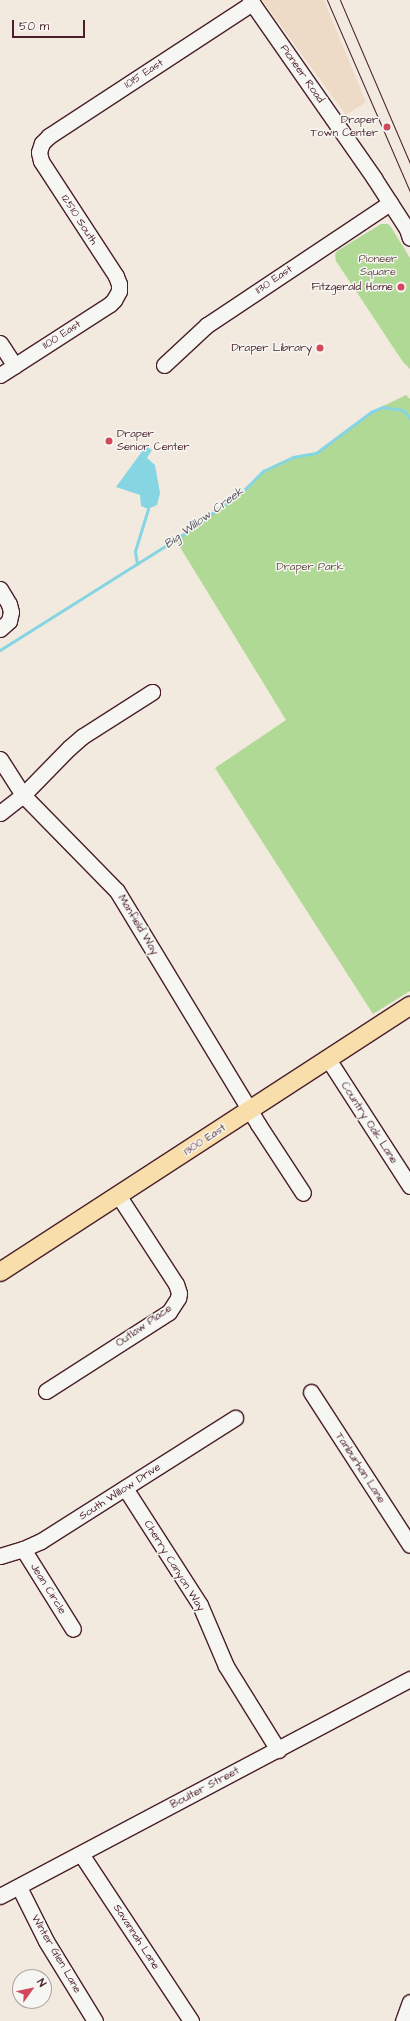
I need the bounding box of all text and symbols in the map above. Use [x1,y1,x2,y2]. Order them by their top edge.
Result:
scale bar [14,12,87,38]
text: 50 m [19,18,49,35]
street label: Pioneer Road [277,42,327,106]
street label: 1015 East [122,56,166,92]
place label: Draper Town Center [310,114,378,140]
marker: Draper Town Center [381,121,393,133]
street label: 12510 South [58,193,100,247]
park label: Pioneer Square [359,253,397,279]
street label: 1130 East [253,263,295,297]
place label: Fitzgerald Home [311,280,393,294]
marker: Fitzgerald Home [396,282,406,292]
street label: 1100 East [40,318,84,352]
place label: Draper Library [231,341,312,355]
marker: Draper Library [315,343,325,353]
place label: Draper Senior Center [117,428,190,454]
marker: Draper Senior Center [104,436,114,446]
water label: Big Willow Creek [161,484,247,552]
park label: Draper Park [277,560,343,574]
street label: Manfield Way [115,892,161,958]
street label: Country Oak Lane [338,1080,400,1166]
street label: 1300 East [182,1122,228,1158]
street label: Outlaw Place [113,1302,175,1350]
street label: Tanburhan Lane [332,1430,388,1506]
street label: South Willow Drive [77,1461,163,1523]
street label: Cherry Canyon Way [141,1518,207,1614]
street label: Jean Circle [27,1561,69,1617]
street label: Boulter Street [168,1764,242,1812]
street label: Savannah Lane [110,1902,162,1972]
street label: Winter Glen Lane [28,1912,84,1996]
north arrow [12,1969,52,2009]
text: N [33,1976,50,1990]

